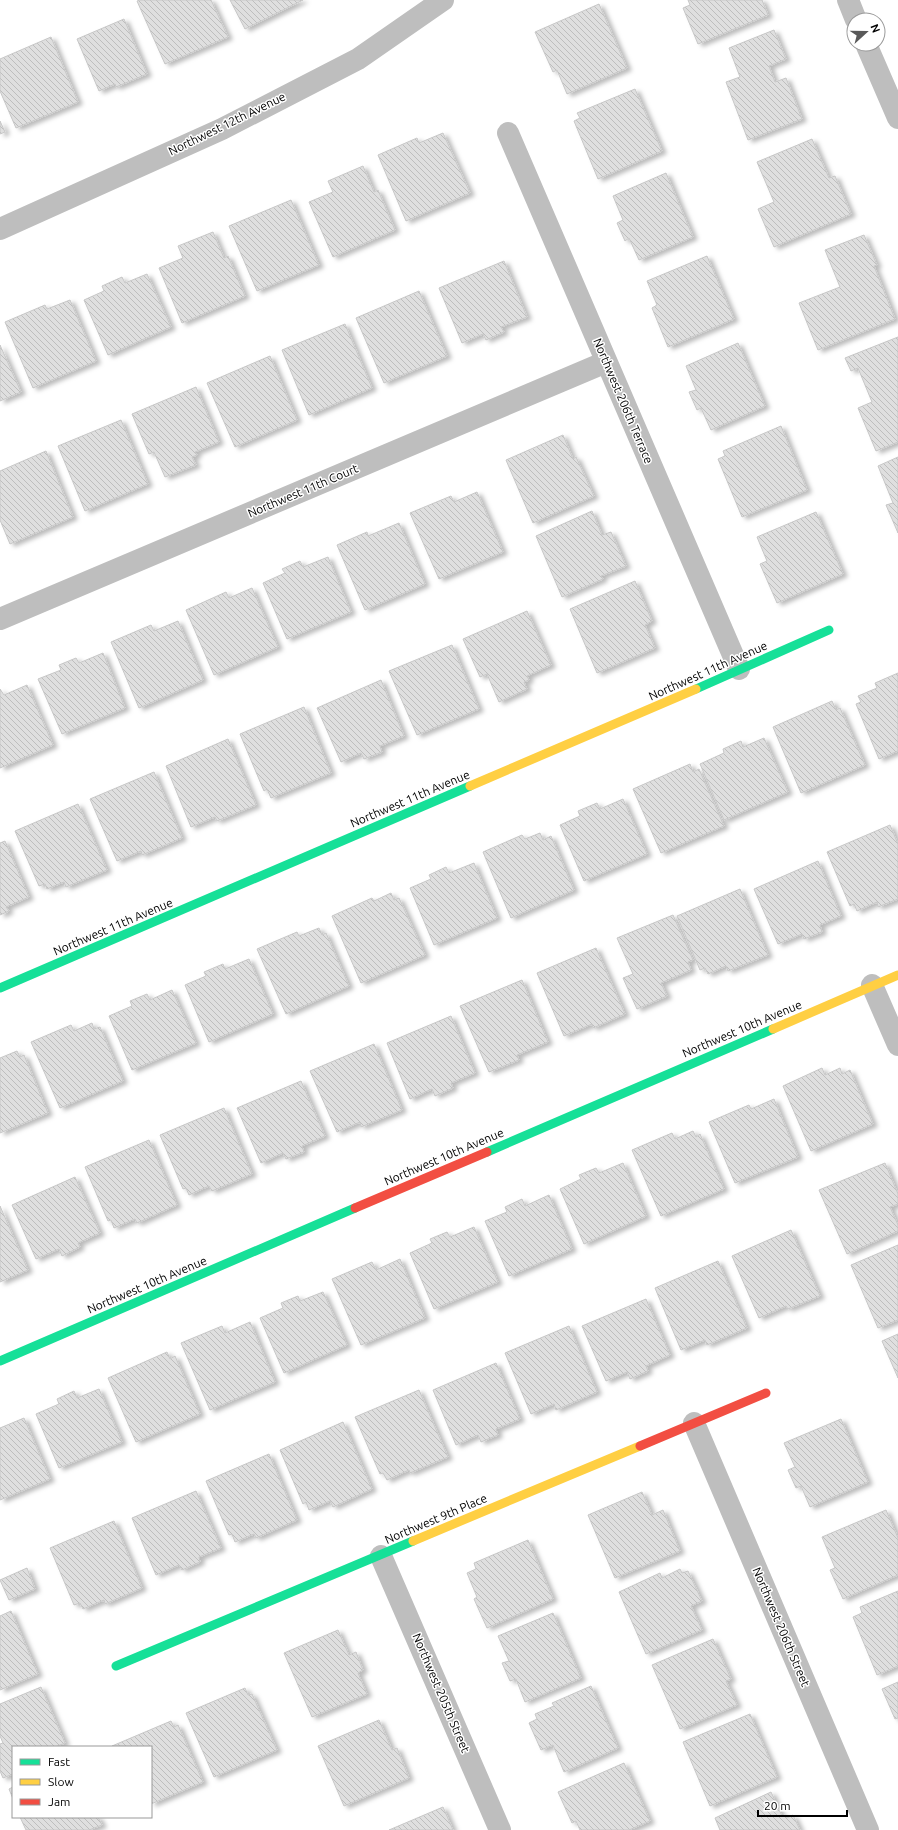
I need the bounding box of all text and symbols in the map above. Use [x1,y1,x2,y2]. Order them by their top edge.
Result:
north arrow [846,12,886,52]
text: N [868,22,882,34]
street label: Northwest 12th Avenue [166,90,287,158]
street label: Northwest 206th Terrace [591,336,656,466]
street label: Northwest 11th Court [246,461,360,520]
street label: Northwest 11th Avenue [646,638,769,703]
street label: Northwest 11th Avenue [348,767,472,830]
street label: Northwest 11th Avenue [51,895,175,958]
street label: Northwest 10th Avenue [680,997,804,1060]
street label: Northwest 10th Avenue [382,1125,506,1188]
street label: Northwest 10th Avenue [85,1253,209,1316]
street label: Northwest 9th Place [383,1491,489,1546]
street label: Northwest 206th Street [750,1565,813,1689]
street label: Northwest 205th Street [410,1631,473,1755]
legend [12,1746,152,1818]
text: Fast [48,1755,70,1768]
text: Slow [48,1775,74,1788]
scale bar [758,1792,847,1818]
text: Jam [48,1795,70,1808]
text: 20 m [764,1799,791,1812]

